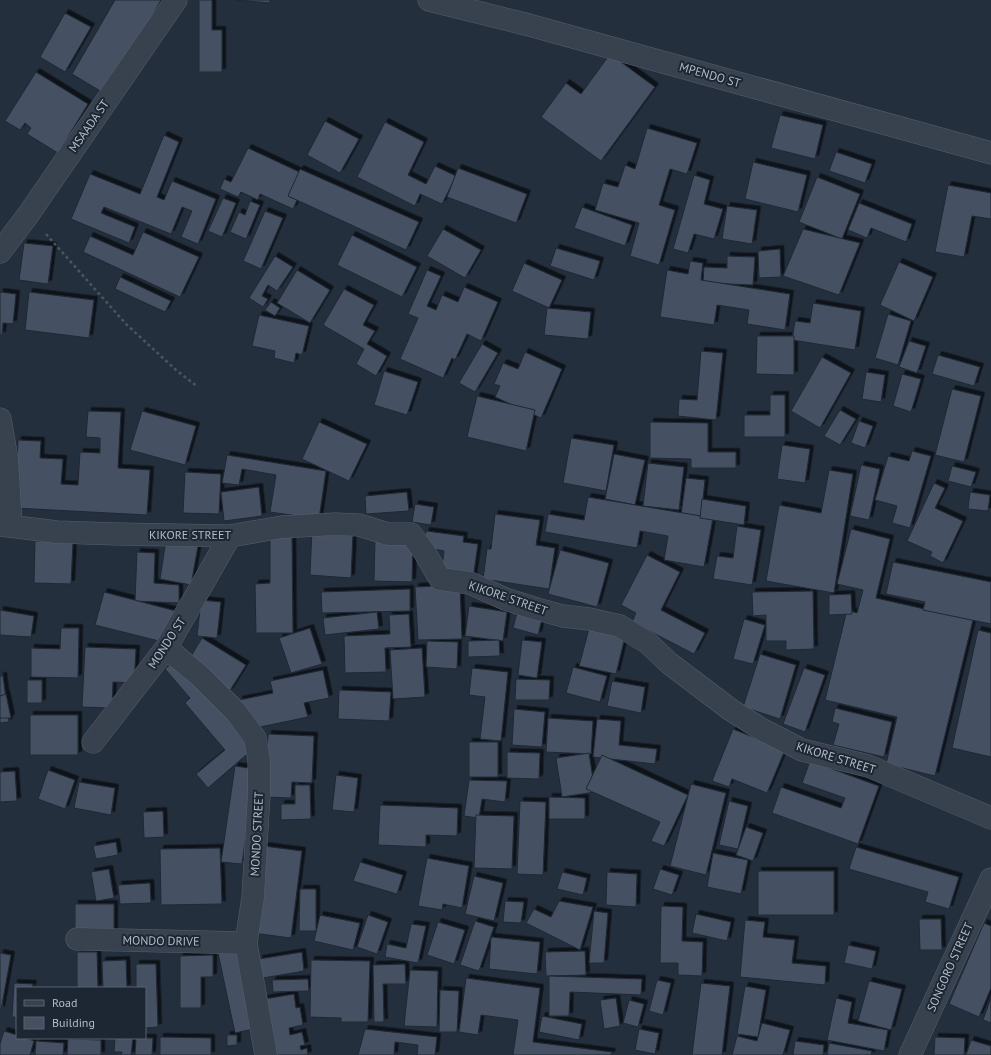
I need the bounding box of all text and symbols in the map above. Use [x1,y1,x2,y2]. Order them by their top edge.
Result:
street label: MPENDO ST [678,59,743,91]
street label: MSAADA ST [65,96,112,155]
street label: KIKORE STREET [149,527,231,542]
street label: KIKORE STREET [467,577,550,618]
street label: MONDO ST [144,614,189,671]
street label: KIKORE STREET [795,738,878,777]
street label: MONDO STREET [247,791,266,877]
street label: SONGORO STREET [923,920,976,1014]
street label: MONDO DRIVE [123,932,200,949]
legend [16,987,146,1039]
text: Road [52,995,77,1010]
text: Building [52,1015,95,1030]

